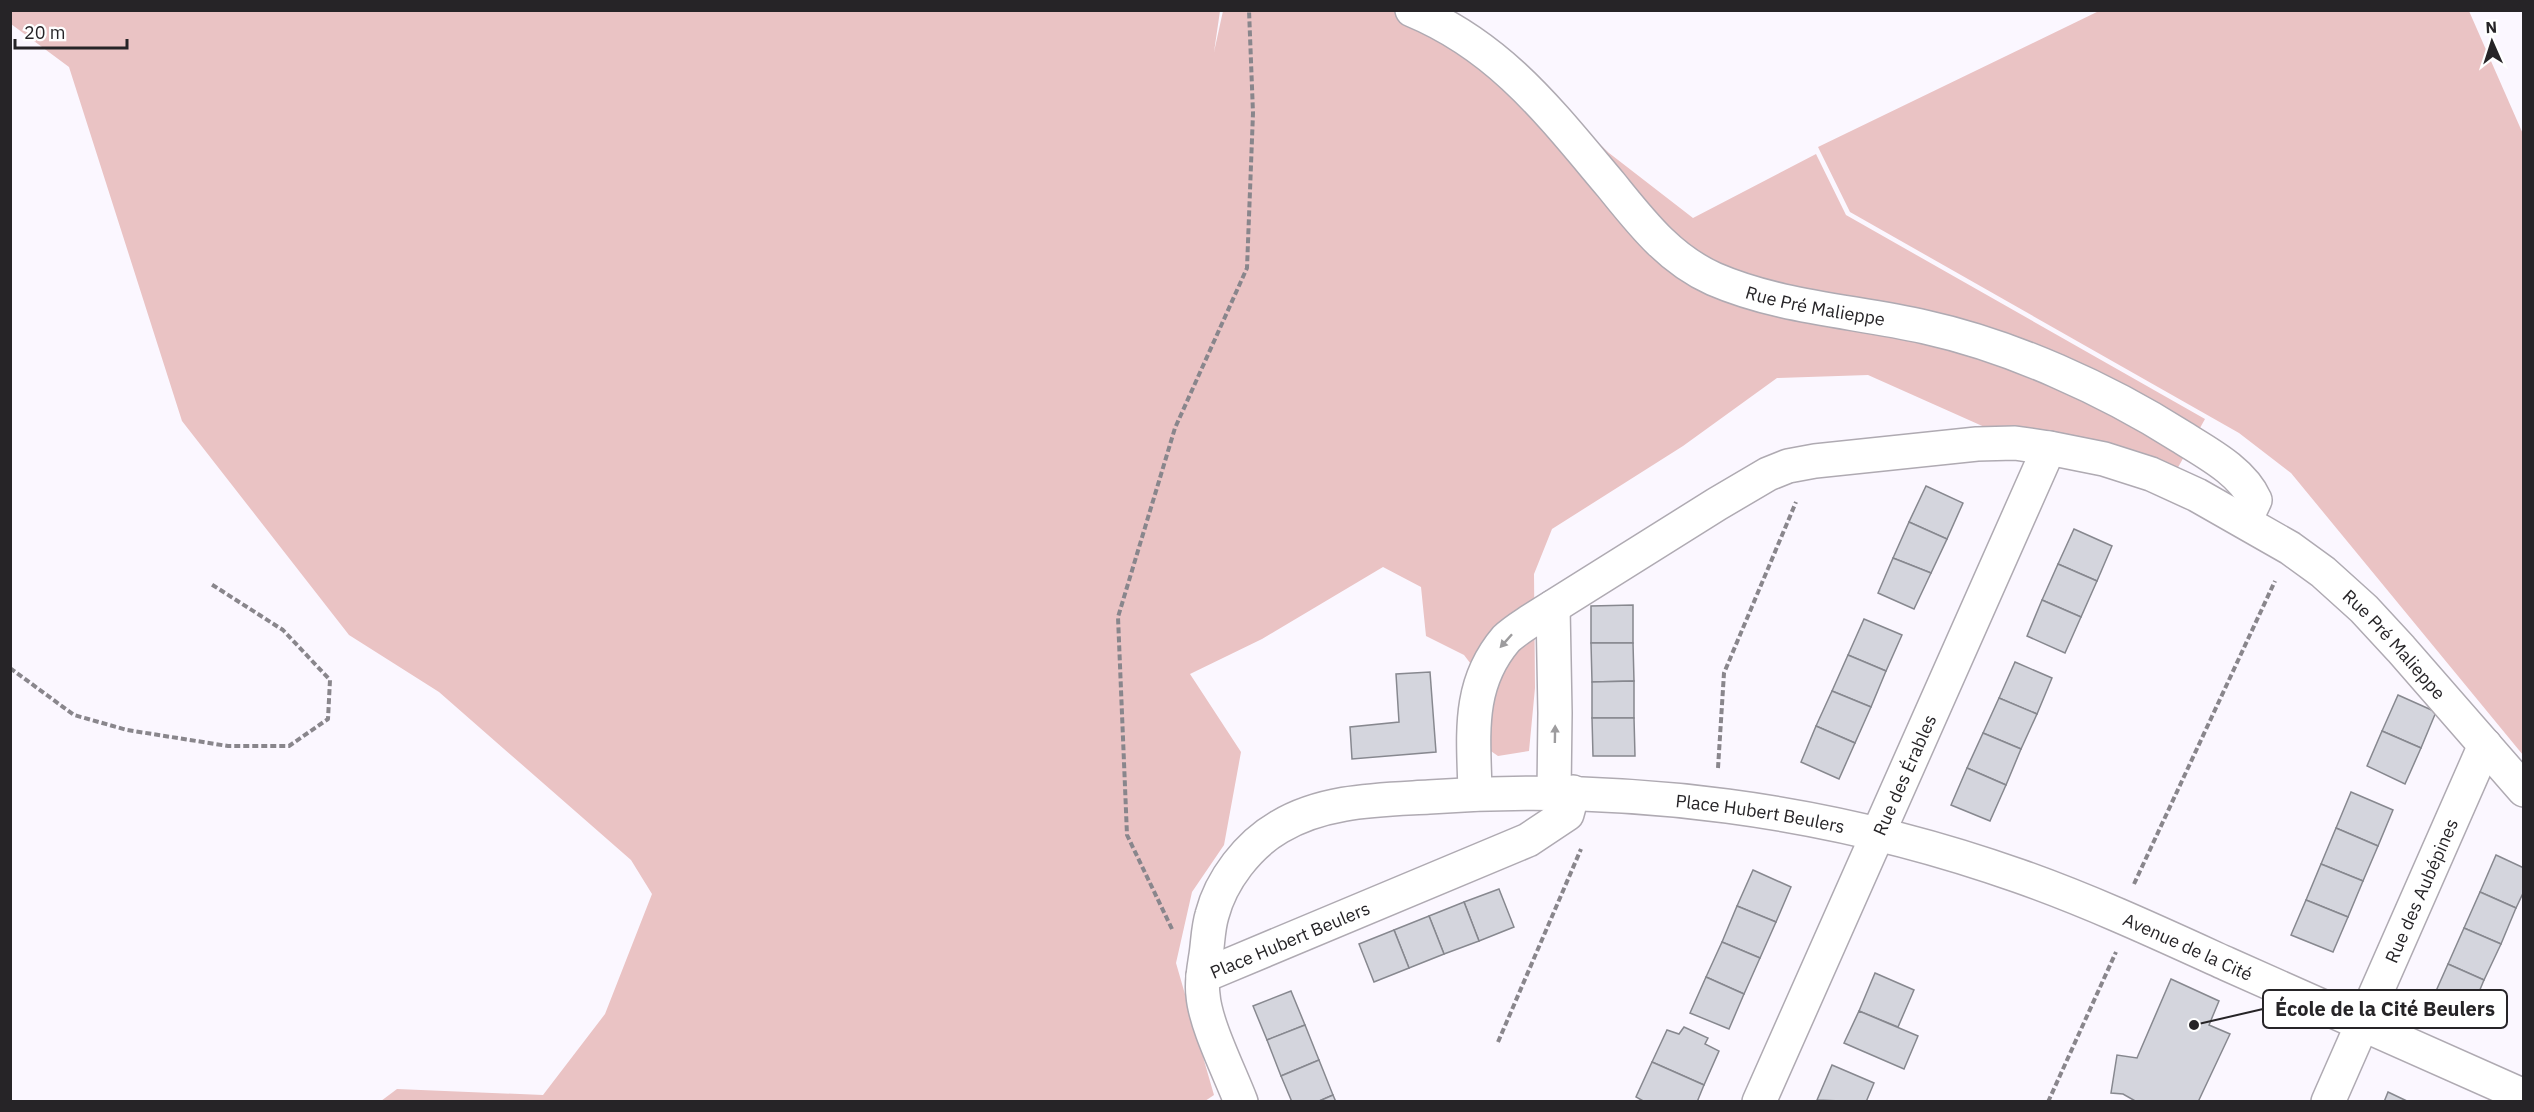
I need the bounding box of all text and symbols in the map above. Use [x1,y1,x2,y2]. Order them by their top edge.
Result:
scale bar [15,12,128,50]
north arrow [2462,12,2522,72]
text: N [2485,17,2498,37]
text: 20 m [24,21,66,44]
street label: Rue Pré Malieppe [1743,280,1887,330]
street label: Rue Pré Malieppe [2338,584,2451,704]
one-way arrow [1499,634,1513,649]
street label: Rue des Érables [1867,711,1941,839]
one-way arrow [1550,725,1560,744]
street label: Place Hubert Beulers [1674,789,1847,838]
street label: Rue des Aubépines [2379,815,2463,966]
street label: Place Hubert Beulers [1206,896,1373,983]
street label: Avenue de la Cité [2120,907,2256,985]
callout: École de la Cité Beulers [2263,990,2507,1028]
text: École de la Cité Beulers [2275,995,2495,1022]

